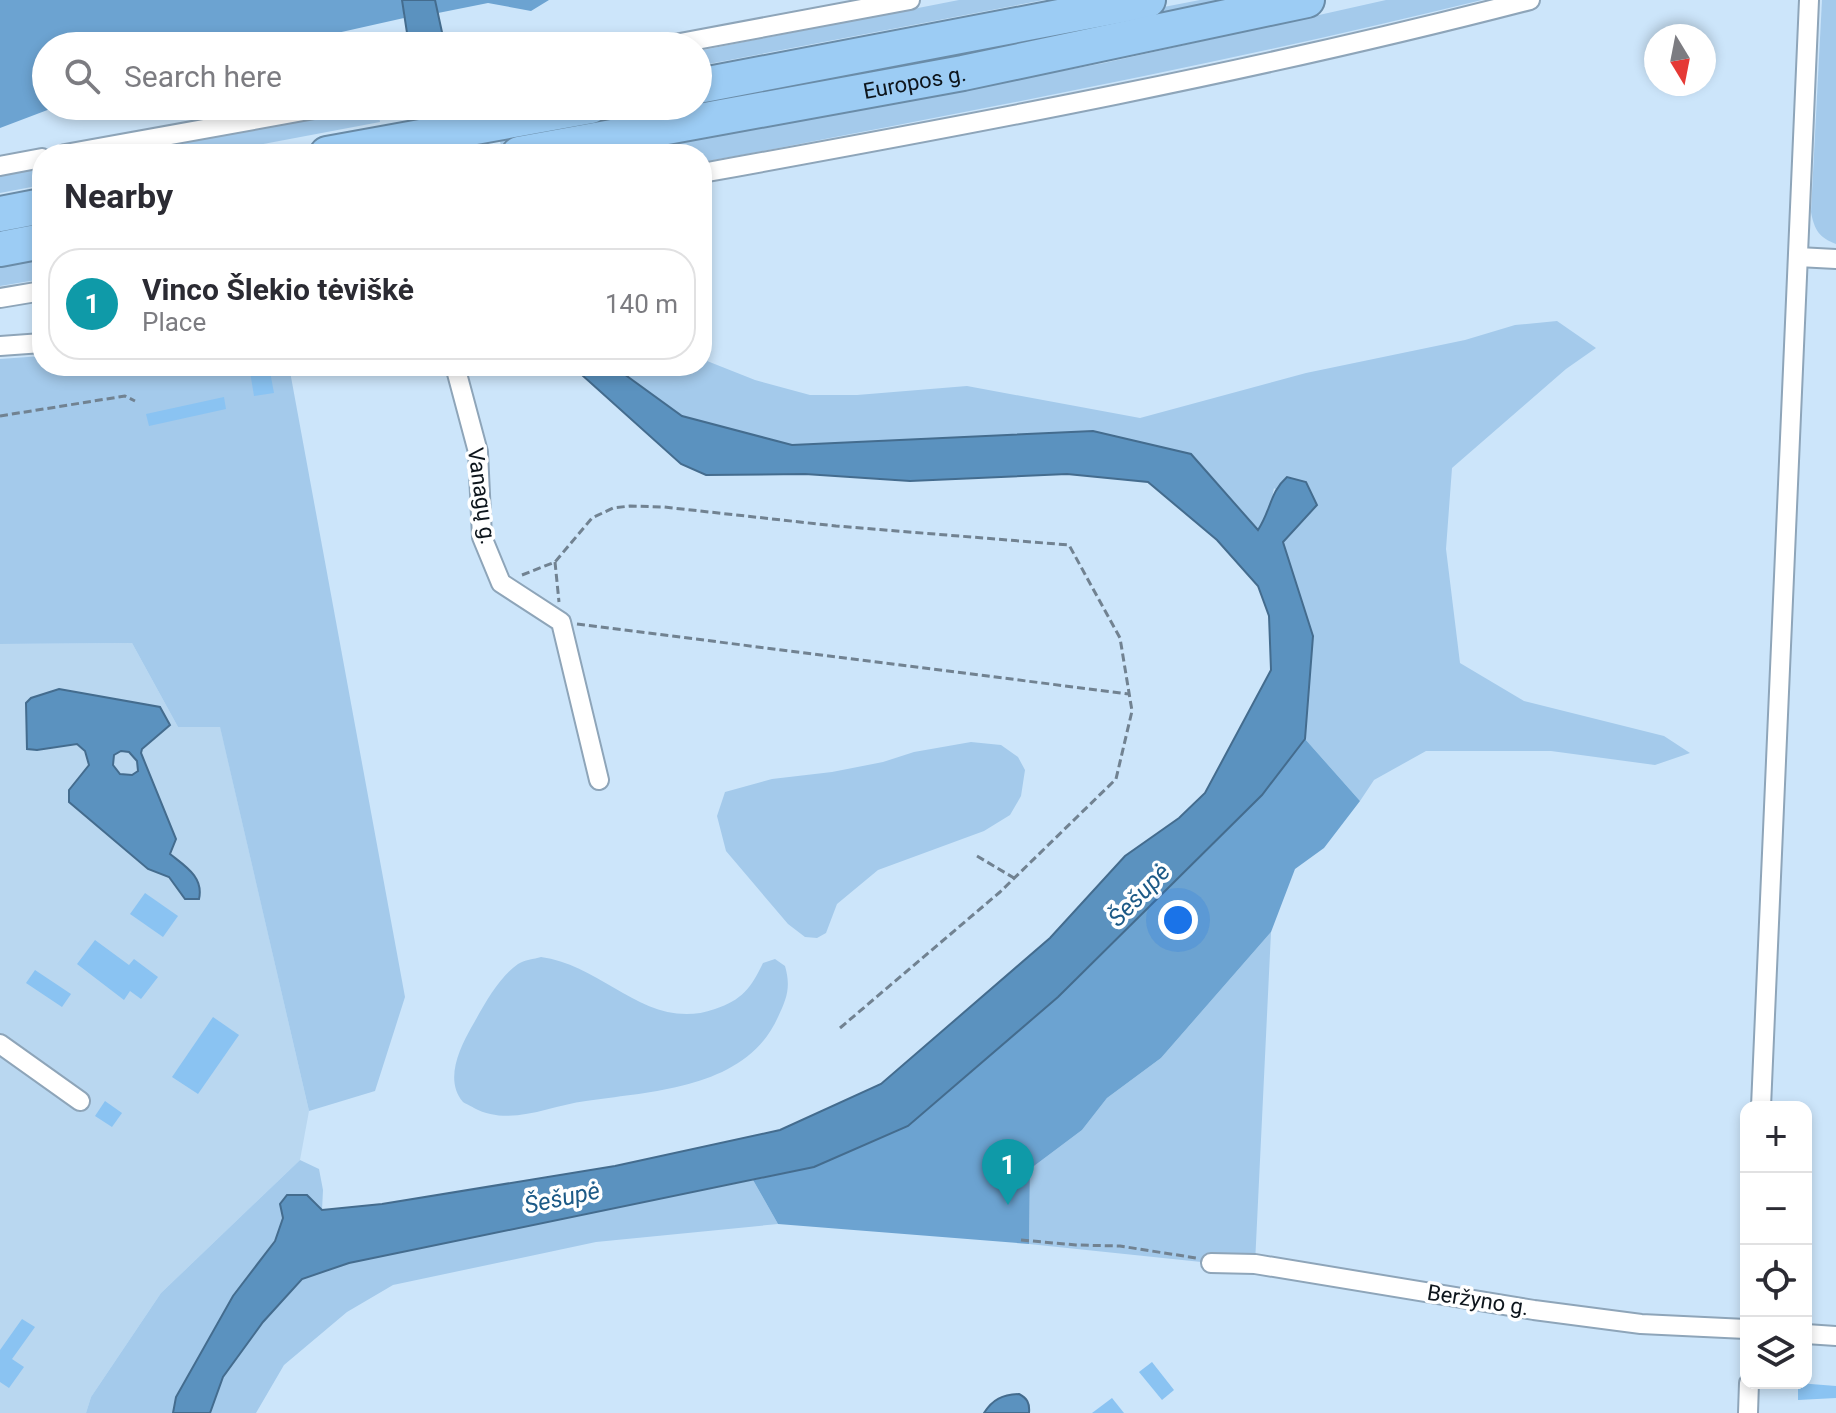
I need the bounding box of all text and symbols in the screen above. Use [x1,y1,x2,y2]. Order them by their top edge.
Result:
north arrow [1644,24,1716,96]
search box [32,32,712,120]
icon: search [60,54,104,98]
text: Search here [124,59,282,94]
street label: Europos g. [861,60,968,103]
text: Nearby [64,176,173,216]
text: Vinco Šlekio tėviškė [142,272,414,307]
text: 1 [85,289,99,319]
text: 140 m [605,289,678,319]
text: Place [142,307,206,337]
street label: Vanagų g. [463,446,501,546]
water label: Šešupė [1102,857,1176,932]
your location [1158,900,1198,940]
map controls [1740,1101,1812,1389]
button: + [1740,1101,1812,1173]
pin: 1 [982,1139,1034,1205]
button: − [1740,1173,1812,1245]
water label: Šešupė [521,1175,602,1220]
button: locate [1740,1245,1812,1317]
street label: Beržyno g. [1425,1280,1531,1320]
button: layers [1740,1317,1812,1389]

